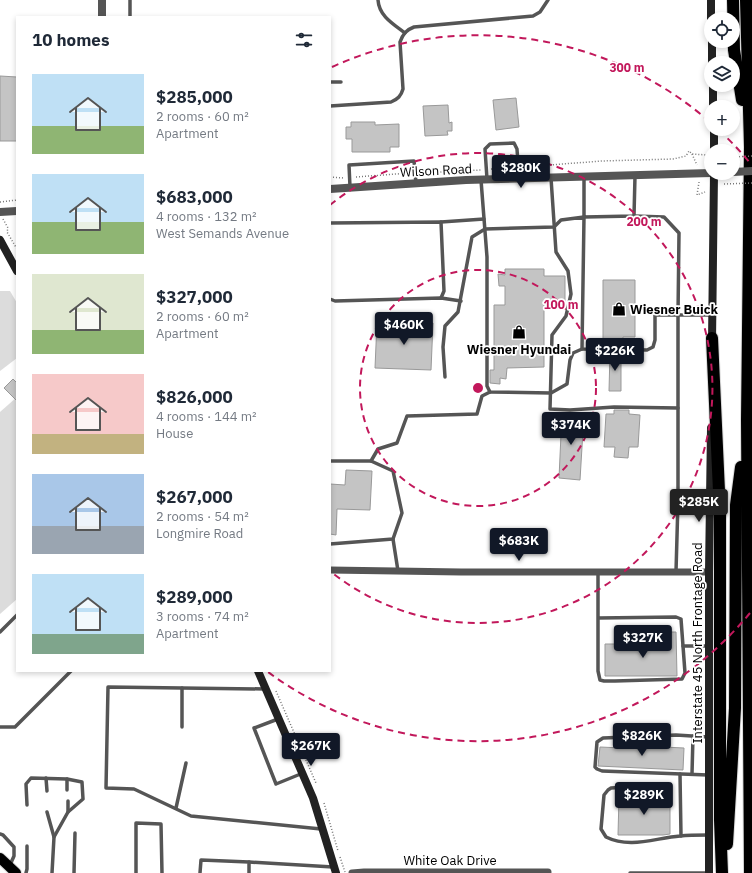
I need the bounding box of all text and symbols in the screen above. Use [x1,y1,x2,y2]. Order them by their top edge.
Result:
map controls [704,12,740,180]
button: locate [704,12,740,48]
text: 10 homes [32,29,109,51]
icon: filters [293,29,315,51]
button: layers [704,56,740,92]
text: 300 m [609,60,645,75]
text: $285,000 [156,86,233,108]
icon: home [64,90,112,138]
button: + [704,100,740,136]
text: 2 rooms · 60 m² [156,108,249,125]
text: Apartment [156,125,219,142]
button: − [704,144,740,180]
pin: $280K [493,155,549,189]
text: $280K [501,159,541,176]
street label: Wilson Road [399,160,473,181]
text: $683,000 [156,186,233,208]
icon: home [64,190,112,238]
text: 4 rooms · 132 m² [156,208,257,225]
text: 200 m [626,214,662,229]
text: West Semands Avenue [156,225,289,242]
text: $327,000 [156,286,233,308]
icon: home [64,290,112,338]
text: 100 m [543,297,579,312]
shop icon: Wiesner Buick [611,301,627,317]
place label: Wiesner Buick [630,301,718,318]
text: 2 rooms · 60 m² [156,308,249,325]
pin: $460K [376,312,432,346]
text: $460K [384,316,424,333]
shop icon: Wiesner Hyundai [511,324,527,340]
text: Apartment [156,325,219,342]
pin: $226K [587,338,643,372]
place label: Wiesner Hyundai [467,341,571,358]
text: $226K [595,342,635,359]
centre of rings [471,381,485,395]
text: $826,000 [156,386,233,408]
icon: home [64,390,112,438]
text: 4 rooms · 144 m² [156,408,257,425]
pin: $374K [543,412,599,446]
text: $374K [551,416,591,433]
text: House [156,425,193,442]
text: $267,000 [156,486,233,508]
pin: $285K [671,489,727,523]
icon: home [64,490,112,538]
text: $285K [679,493,719,510]
text: 2 rooms · 54 m² [156,508,249,525]
text: Longmire Road [156,525,243,542]
pin: $683K [491,528,547,562]
text: $683K [499,532,539,549]
street label: Interstate 45 North Frontage Road [689,542,706,744]
text: $289,000 [156,586,233,608]
icon: home [64,590,112,638]
text: 3 rooms · 74 m² [156,608,249,625]
text: Apartment [156,625,219,642]
pin: $327K [615,625,671,659]
text: $327K [623,629,663,646]
pin: $826K [614,723,670,757]
text: $826K [622,727,662,744]
pin: $267K [283,733,339,767]
text: $267K [291,737,331,754]
pin: $289K [616,782,672,816]
text: $289K [624,786,664,803]
street label: White Oak Drive [403,852,497,869]

